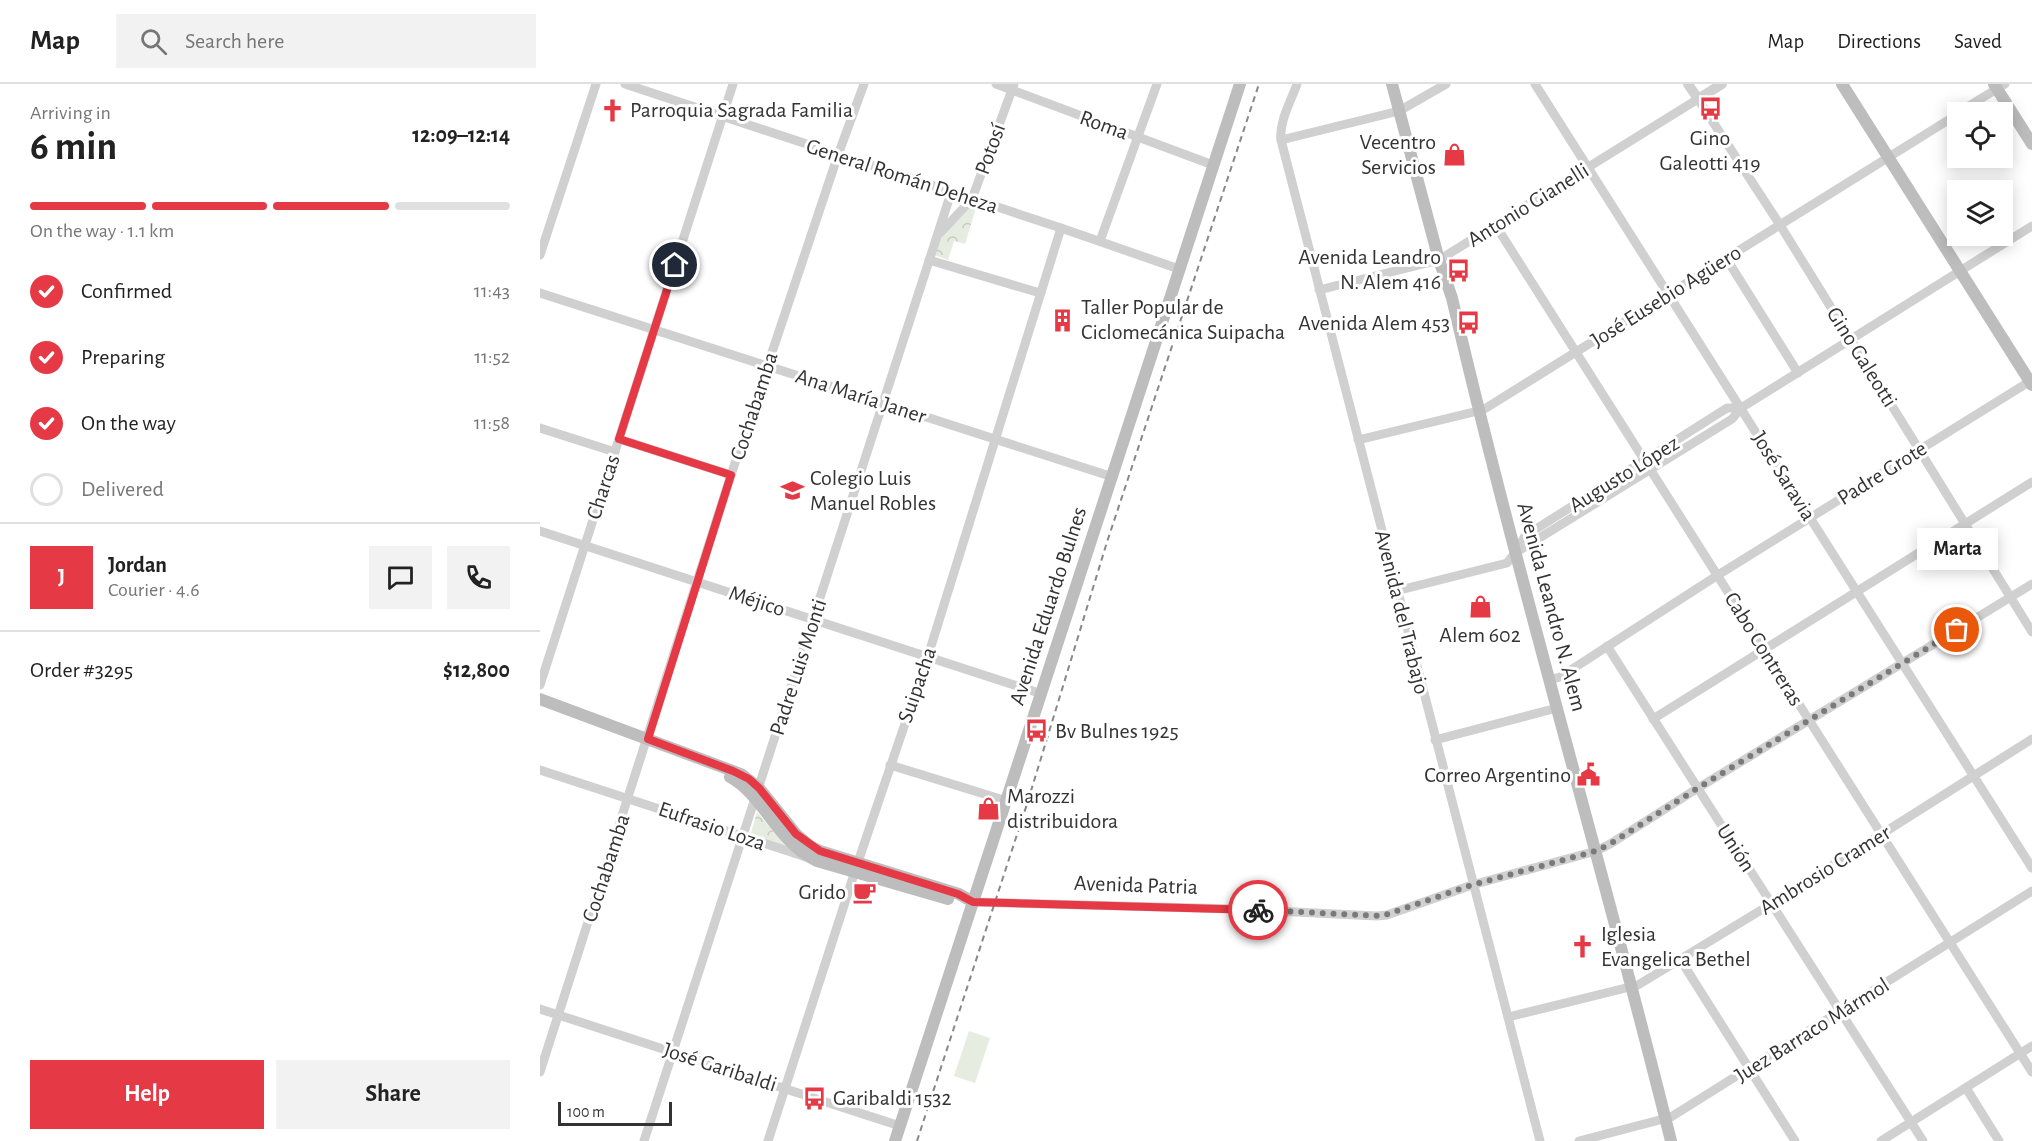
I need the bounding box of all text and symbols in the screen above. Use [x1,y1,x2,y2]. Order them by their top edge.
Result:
search box [116,14,536,68]
icon: search [137,25,170,58]
text: Map [30,27,80,55]
text: Search here [185,30,284,52]
text: Map [1768,31,1804,52]
text: Directions [1837,31,1921,52]
text: Saved [1954,31,2002,52]
bus stop icon: Gino Galeotti 419 [1697,96,1723,122]
church icon: Parroquia Sagrada Familia [599,97,625,123]
place label: Parroquia Sagrada Familia [630,99,853,121]
map controls [1947,102,2013,246]
button: locate [1947,102,2013,168]
text: Arriving in [30,103,111,123]
street label: Roma [1077,106,1131,144]
street label: Potosí [971,120,1010,177]
text: 12:09–12:14 [412,124,510,146]
place label: Gino Galeotti 419 [1659,127,1761,174]
text: 6 min [30,128,117,167]
place label: Vecentro Servicios [1360,131,1436,178]
street label: General Román Deheza [803,135,1001,217]
shop icon: Vecentro Servicios [1441,142,1467,168]
street label: Antonio Gianelli [1463,159,1593,251]
button: layers [1947,180,2013,246]
text: On the way · 1.1 km [30,221,174,241]
pin [649,239,700,290]
street label: José Eusebio Agüero [1587,241,1745,351]
place label: Avenida Leandro N. Alem 416 [1298,246,1441,293]
icon: home [658,248,691,281]
bus stop icon: Avenida Leandro N. Alem 416 [1446,257,1472,283]
icon: check [30,275,63,308]
text: Confirmed [81,280,172,302]
text: 11:43 [474,281,510,301]
place label: Taller Popular de Ciclomecánica Suipacha [1081,296,1285,343]
street label: Gino Galeotti [1823,303,1901,411]
building icon: Taller Popular de Ciclomecánica Suipacha [1050,307,1076,333]
bus stop icon: Avenida Alem 453 [1455,310,1481,336]
place label: Avenida Alem 453 [1298,312,1450,334]
icon: check [30,341,63,374]
text: Preparing [81,346,165,368]
text: 11:52 [474,347,510,367]
street label: Cochabamba [726,349,782,463]
street label: Ana María Janer [793,365,929,427]
icon: check [30,407,63,440]
text: On the way [81,412,176,434]
text: 11:58 [474,413,510,433]
street label: José Saravia [1748,428,1820,524]
street label: Augusto López [1565,432,1683,516]
street label: Padre Grote [1833,437,1931,509]
street label: Charcas [582,452,624,522]
place label: Colegio Luis Manuel Robles [810,467,936,514]
text: Delivered [81,478,164,500]
school or university icon: Colegio Luis Manuel Robles [779,478,805,504]
street label: Avenida Leandro N. Alem [1513,500,1591,714]
street label: Avenida Eduardo Bulnes [1006,504,1090,708]
street label: Avenida del Trabajo [1371,528,1433,696]
callout: Marta [1916,528,1998,570]
text: Marta [1933,539,1982,559]
button: chat [369,546,432,609]
button: phone [447,546,510,609]
text: Jordan [108,554,167,576]
text: J [58,566,65,588]
text: Courier · 4.6 [108,580,200,600]
street label: Méjico [726,582,788,620]
street label: Cabo Contreras [1720,588,1808,710]
shop icon: Alem 602 [1467,593,1493,619]
street label: Padre Luis Monti [766,596,830,738]
pin [1931,604,1982,655]
icon: bag [1940,613,1973,646]
place label: Alem 602 [1439,624,1521,646]
street label: Suipacha [894,644,940,726]
text: Order #3295 [30,659,133,681]
text: $12,800 [443,659,510,681]
bus stop icon: Bv Bulnes 1925 [1024,718,1050,744]
place label: Bv Bulnes 1925 [1055,720,1179,742]
public building icon: Correo Argentino [1576,762,1602,788]
place label: Correo Argentino [1424,764,1571,786]
place label: Marozzi distribuidora [1007,785,1118,832]
shop icon: Marozzi distribuidora [976,796,1002,822]
street label: Eufrasio Loza [656,797,768,855]
street label: Cochabamba [578,811,634,925]
street label: Unión [1713,820,1759,876]
street label: Ambrosio Cramer [1756,821,1894,919]
street label: Avenida Patria [1074,872,1198,898]
cafe icon: Grido [851,879,877,905]
courier [1228,880,1288,940]
place label: Grido [799,881,846,903]
icon: bike [1242,894,1275,927]
place label: Iglesia Evangelica Bethel [1601,923,1751,970]
church icon: Iglesia Evangelica Bethel [1570,934,1596,960]
street label: Juez Barraco Mármol [1731,974,1893,1086]
street label: José Garibaldi [660,1038,780,1096]
button: Help [30,1060,264,1129]
button: Share [276,1060,510,1129]
bus stop icon: Garibaldi 1532 [802,1085,828,1111]
place label: Garibaldi 1532 [833,1087,951,1109]
scale bar [558,1099,672,1126]
text: 100 m [567,1104,605,1120]

